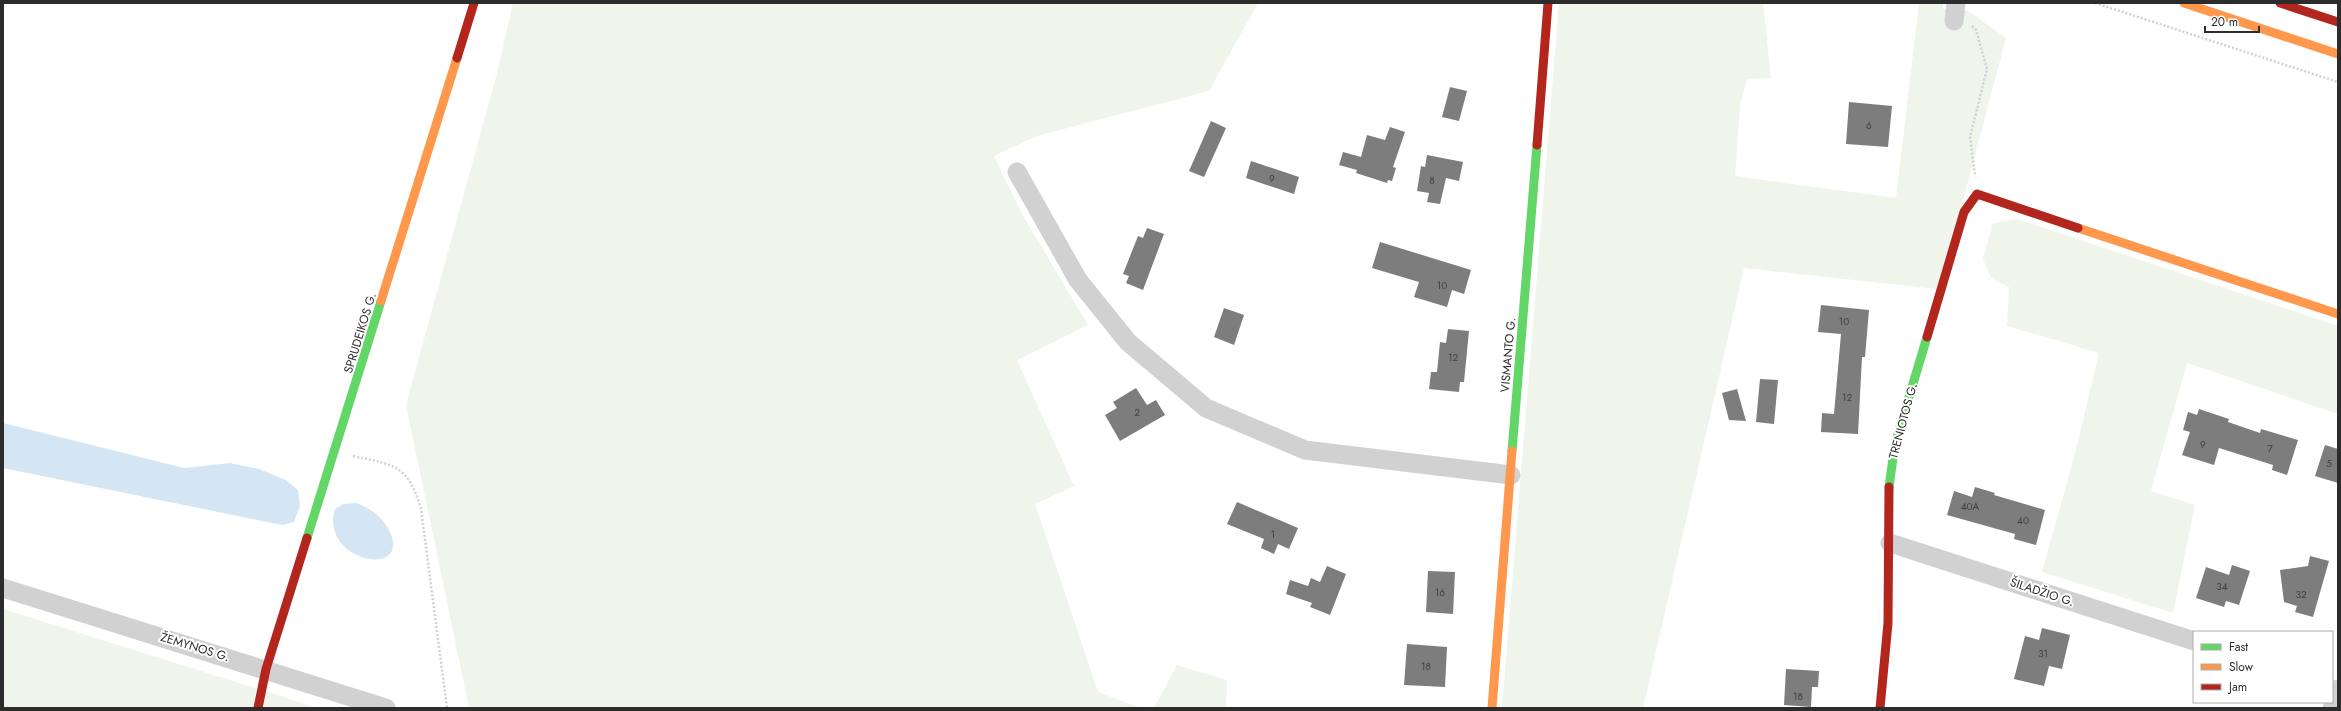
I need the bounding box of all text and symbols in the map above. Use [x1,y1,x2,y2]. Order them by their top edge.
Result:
scale bar [2205,8,2259,34]
text: 20 m [2211,13,2238,31]
house number: 6 [1866,118,1872,133]
house number: 9 [1269,171,1275,186]
house number: 8 [1429,173,1435,188]
house number: 10 [1437,278,1447,293]
street label: SPRUDEIKOS G. [339,290,381,376]
house number: 10 [1839,314,1849,329]
street label: VISMANTO G. [1496,317,1520,393]
house number: 12 [1448,350,1458,365]
street label: TRENIOTOS G. [1884,381,1922,461]
house number: 12 [1842,390,1852,405]
house number: 2 [1134,405,1140,420]
house number: 9 [2200,437,2206,452]
house number: 7 [2267,441,2273,456]
house number: 5 [2326,456,2332,471]
house number: 40A [1961,499,1980,514]
house number: 40 [2017,513,2029,528]
house number: 1 [1271,527,1275,542]
street label: ŠILADŽIO G. [2008,573,2076,611]
house number: 34 [2216,579,2228,594]
house number: 16 [1435,585,1445,600]
house number: 32 [2295,587,2307,602]
street label: ŽEMYNOS G. [158,628,232,666]
legend [2193,631,2333,703]
text: Fast [2229,638,2248,656]
house number: 31 [2038,646,2048,661]
text: Slow [2229,658,2254,676]
house number: 18 [1421,659,1431,674]
text: Jam [2227,678,2247,696]
house number: 18 [1793,689,1803,704]

